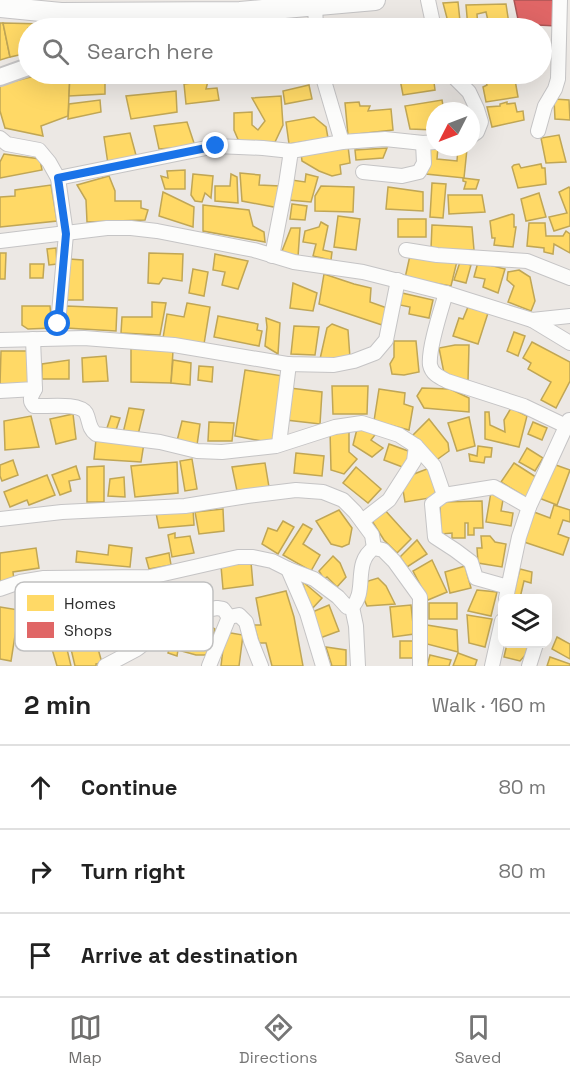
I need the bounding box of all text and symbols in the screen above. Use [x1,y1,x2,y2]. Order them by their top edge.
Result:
search box [18,18,552,84]
icon: search [39,35,72,68]
text: Search here [87,37,214,65]
north arrow [426,102,480,156]
route end [202,132,228,158]
route start [44,310,70,336]
legend [15,582,213,651]
text: Homes [64,593,116,614]
map controls [498,594,552,648]
button: layers [498,594,552,648]
text: Shops [64,620,112,641]
text: 2 min [24,688,91,722]
text: Walk · 160 m [432,692,546,718]
icon: ahead [24,771,57,804]
text: Continue [81,773,177,801]
text: 80 m [498,774,546,800]
icon: right [24,855,57,888]
text: Turn right [81,857,186,885]
text: 80 m [498,858,546,884]
icon: arrive [24,939,57,972]
text: Arrive at destination [81,941,298,969]
tab: Map [69,1011,102,1068]
tab: Directions [239,1011,318,1068]
tab: Saved [455,1011,501,1068]

